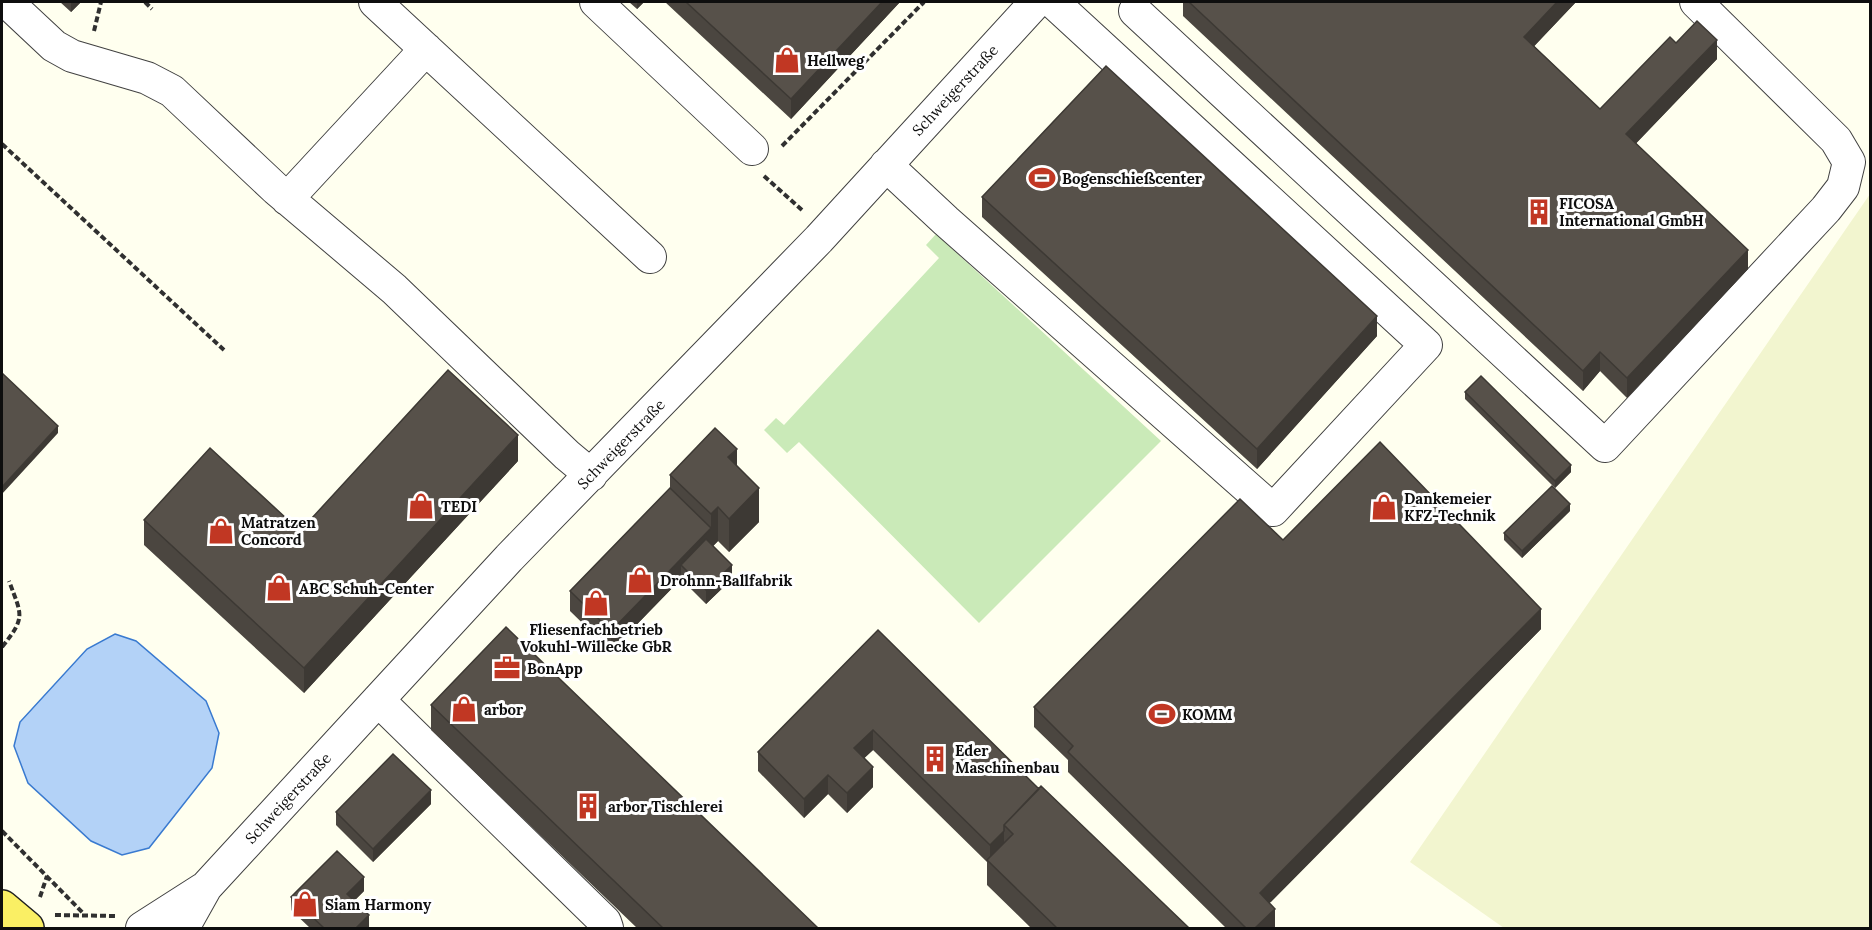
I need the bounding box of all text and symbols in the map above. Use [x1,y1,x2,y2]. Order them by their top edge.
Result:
street label: Schweigerstraße [908,40,1002,140]
shop icon: Hellweg [772,45,802,75]
place label: Hellweg [807,51,865,70]
sports icon: Bogenschießcenter [1027,163,1057,193]
place label: Bogenschießcenter [1062,169,1203,188]
place label: FICOSA International GmbH [1559,194,1704,230]
building icon: FICOSA International GmbH [1524,197,1554,227]
street label: Schweigerstraße [573,395,669,493]
place label: Dankemeier KFZ-Technik [1404,489,1496,525]
shop icon: TEDI [406,491,436,521]
shop icon: Dankemeier KFZ-Technik [1369,492,1399,522]
place label: TEDI [441,497,477,516]
place label: Matratzen Concord [241,513,316,549]
shop icon: Matratzen Concord [206,516,236,546]
shop icon: Drohnn-Ballfabrik [625,565,655,595]
place label: Drohnn-Ballfabrik [660,571,792,590]
shop icon: ABC Schuh-Center [264,573,294,603]
place label: ABC Schuh-Center [299,579,435,598]
shop icon: Fliesenfachbetrieb Vokuhl-Willecke GbR [581,588,611,618]
place label: Fliesenfachbetrieb Vokuhl-Willecke GbR [520,620,672,656]
office icon: BonApp [492,653,522,683]
place label: BonApp [527,659,583,678]
shop icon: arbor [449,694,479,724]
sports icon: KOMM [1147,699,1177,729]
place label: arbor [484,700,524,719]
place label: KOMM [1182,705,1233,724]
place label: Eder Maschinenbau [955,741,1060,777]
building icon: Eder Maschinenbau [920,744,950,774]
street label: Schweigerstraße [241,748,335,848]
building icon: arbor Tischlerei [573,791,603,821]
place label: arbor Tischlerei [608,797,723,816]
shop icon: Siam Harmony [290,889,320,919]
place label: Siam Harmony [325,895,432,914]

